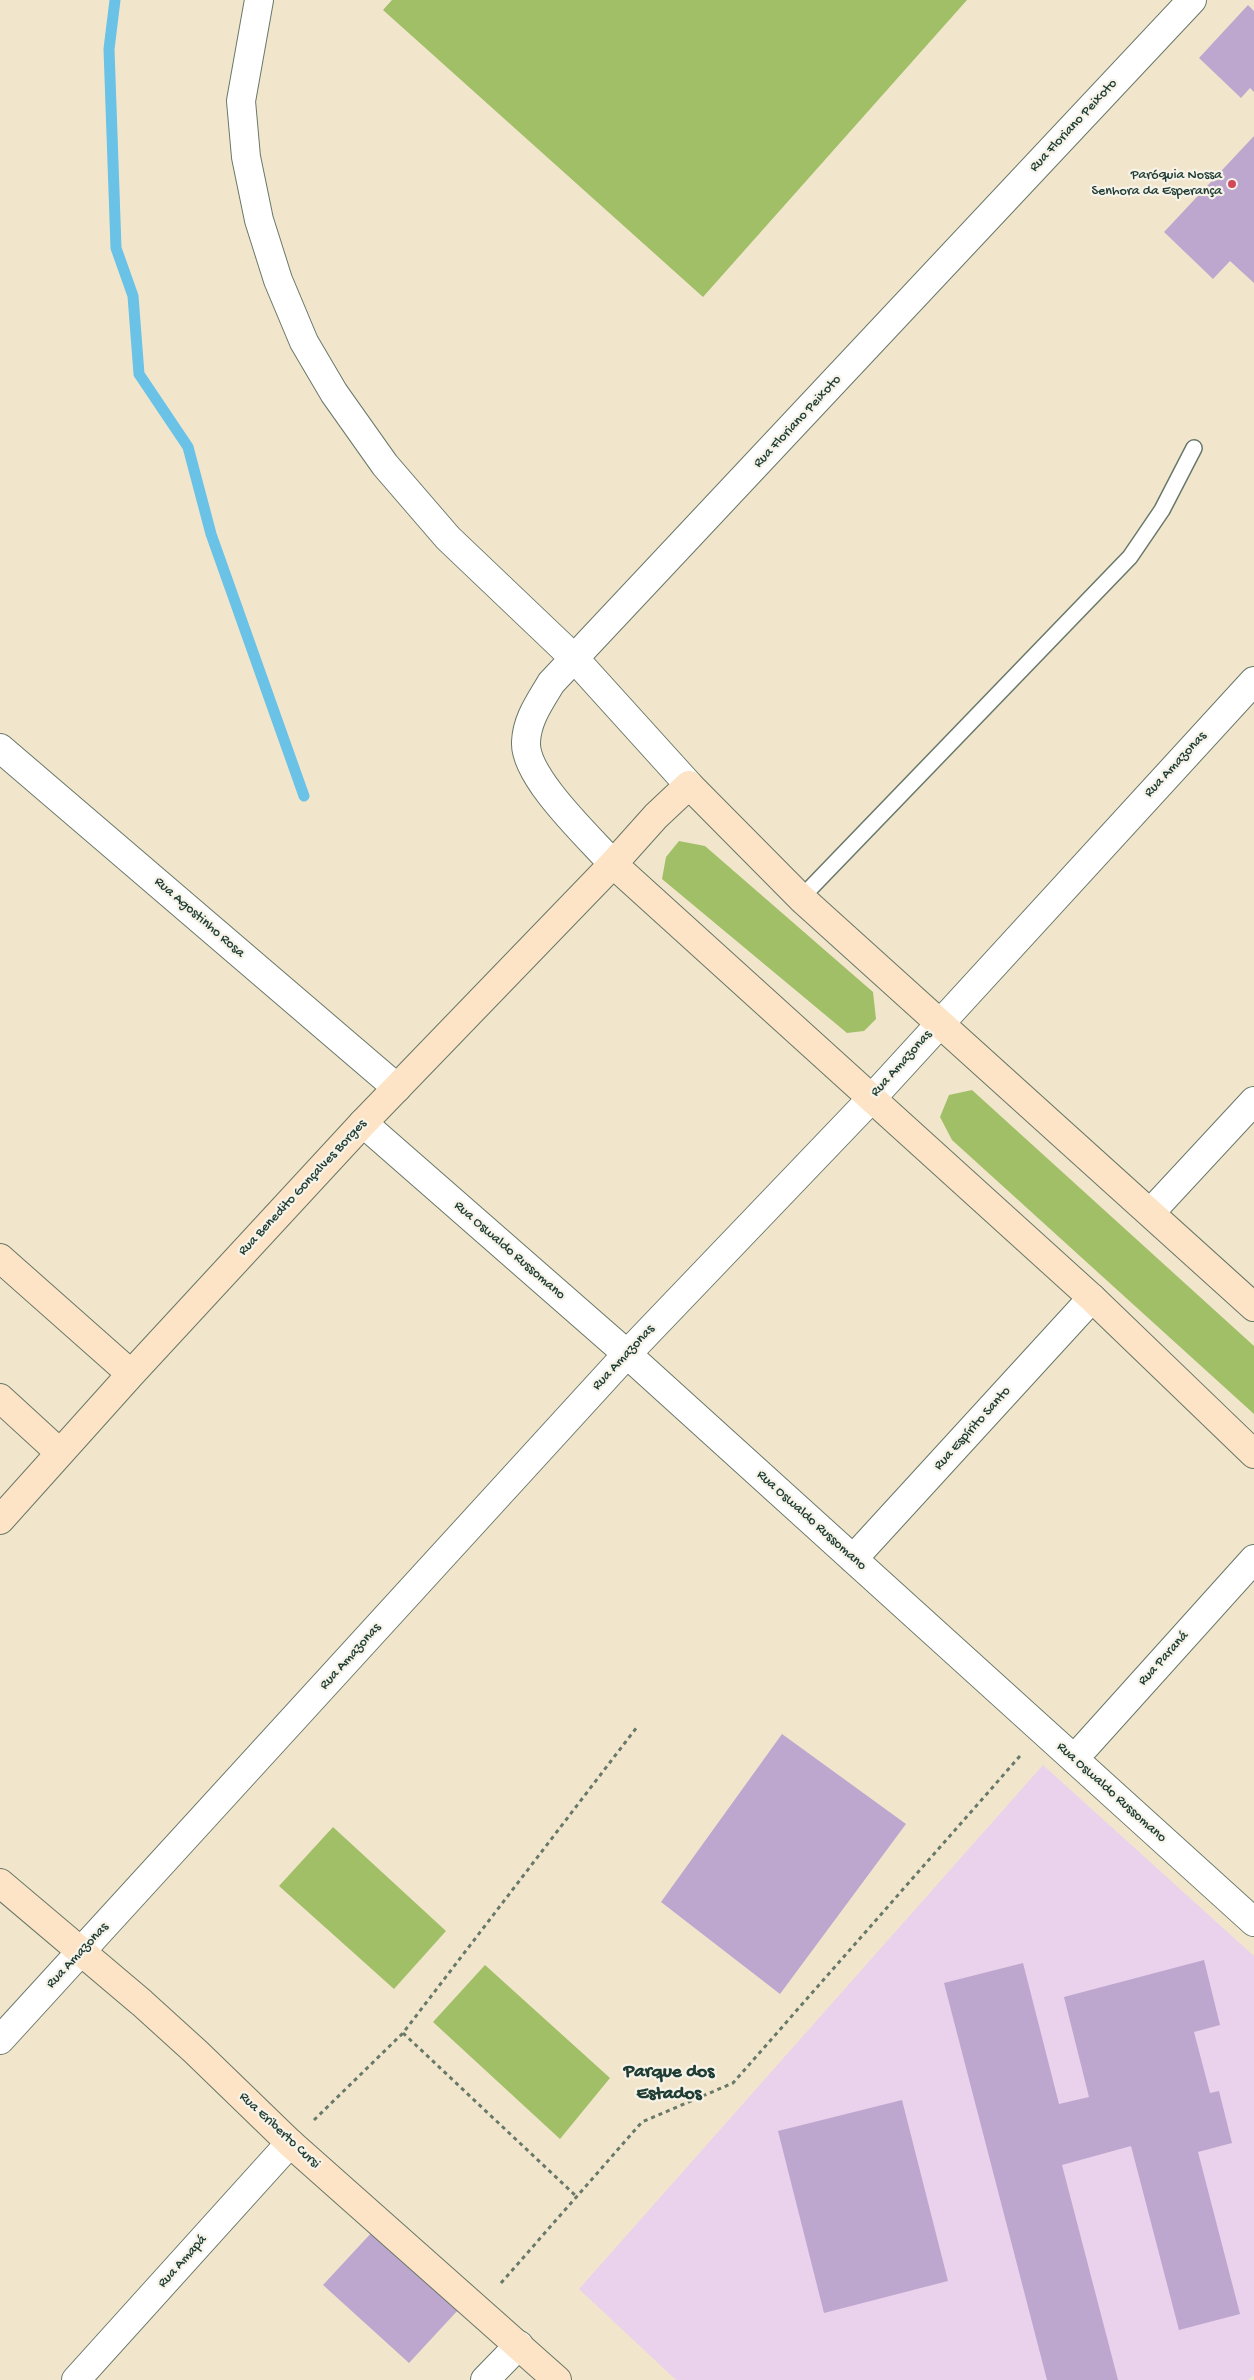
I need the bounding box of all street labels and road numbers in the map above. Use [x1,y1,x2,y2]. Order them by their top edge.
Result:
street label: Rua Floriano Peixoto [1027,76,1121,176]
street label: Rua Floriano Peixoto [751,372,845,472]
street label: Rua Amazonas [1141,729,1211,801]
street label: Rua Agostinho Rosa [150,874,248,962]
street label: Rua Amazonas [868,1027,936,1101]
street label: Rua Benedito Gonçalves Borges [235,1116,371,1260]
street label: Rua Oswaldo Russomano [450,1198,568,1304]
street label: Rua Amazonas [589,1322,659,1394]
street label: Rua Espírito Santo [931,1384,1015,1474]
street label: Rua Oswaldo Russomano [753,1467,869,1575]
street label: Rua Amazonas [317,1620,385,1694]
street label: Rua Paraná [1135,1628,1193,1690]
street label: Rua Oswaldo Russomano [1053,1739,1169,1847]
street label: Rua Amazonas [43,1920,113,1992]
street label: Rua Eriberto Cursi [235,2089,323,2173]
street label: Rua Amapá [155,2232,211,2292]

